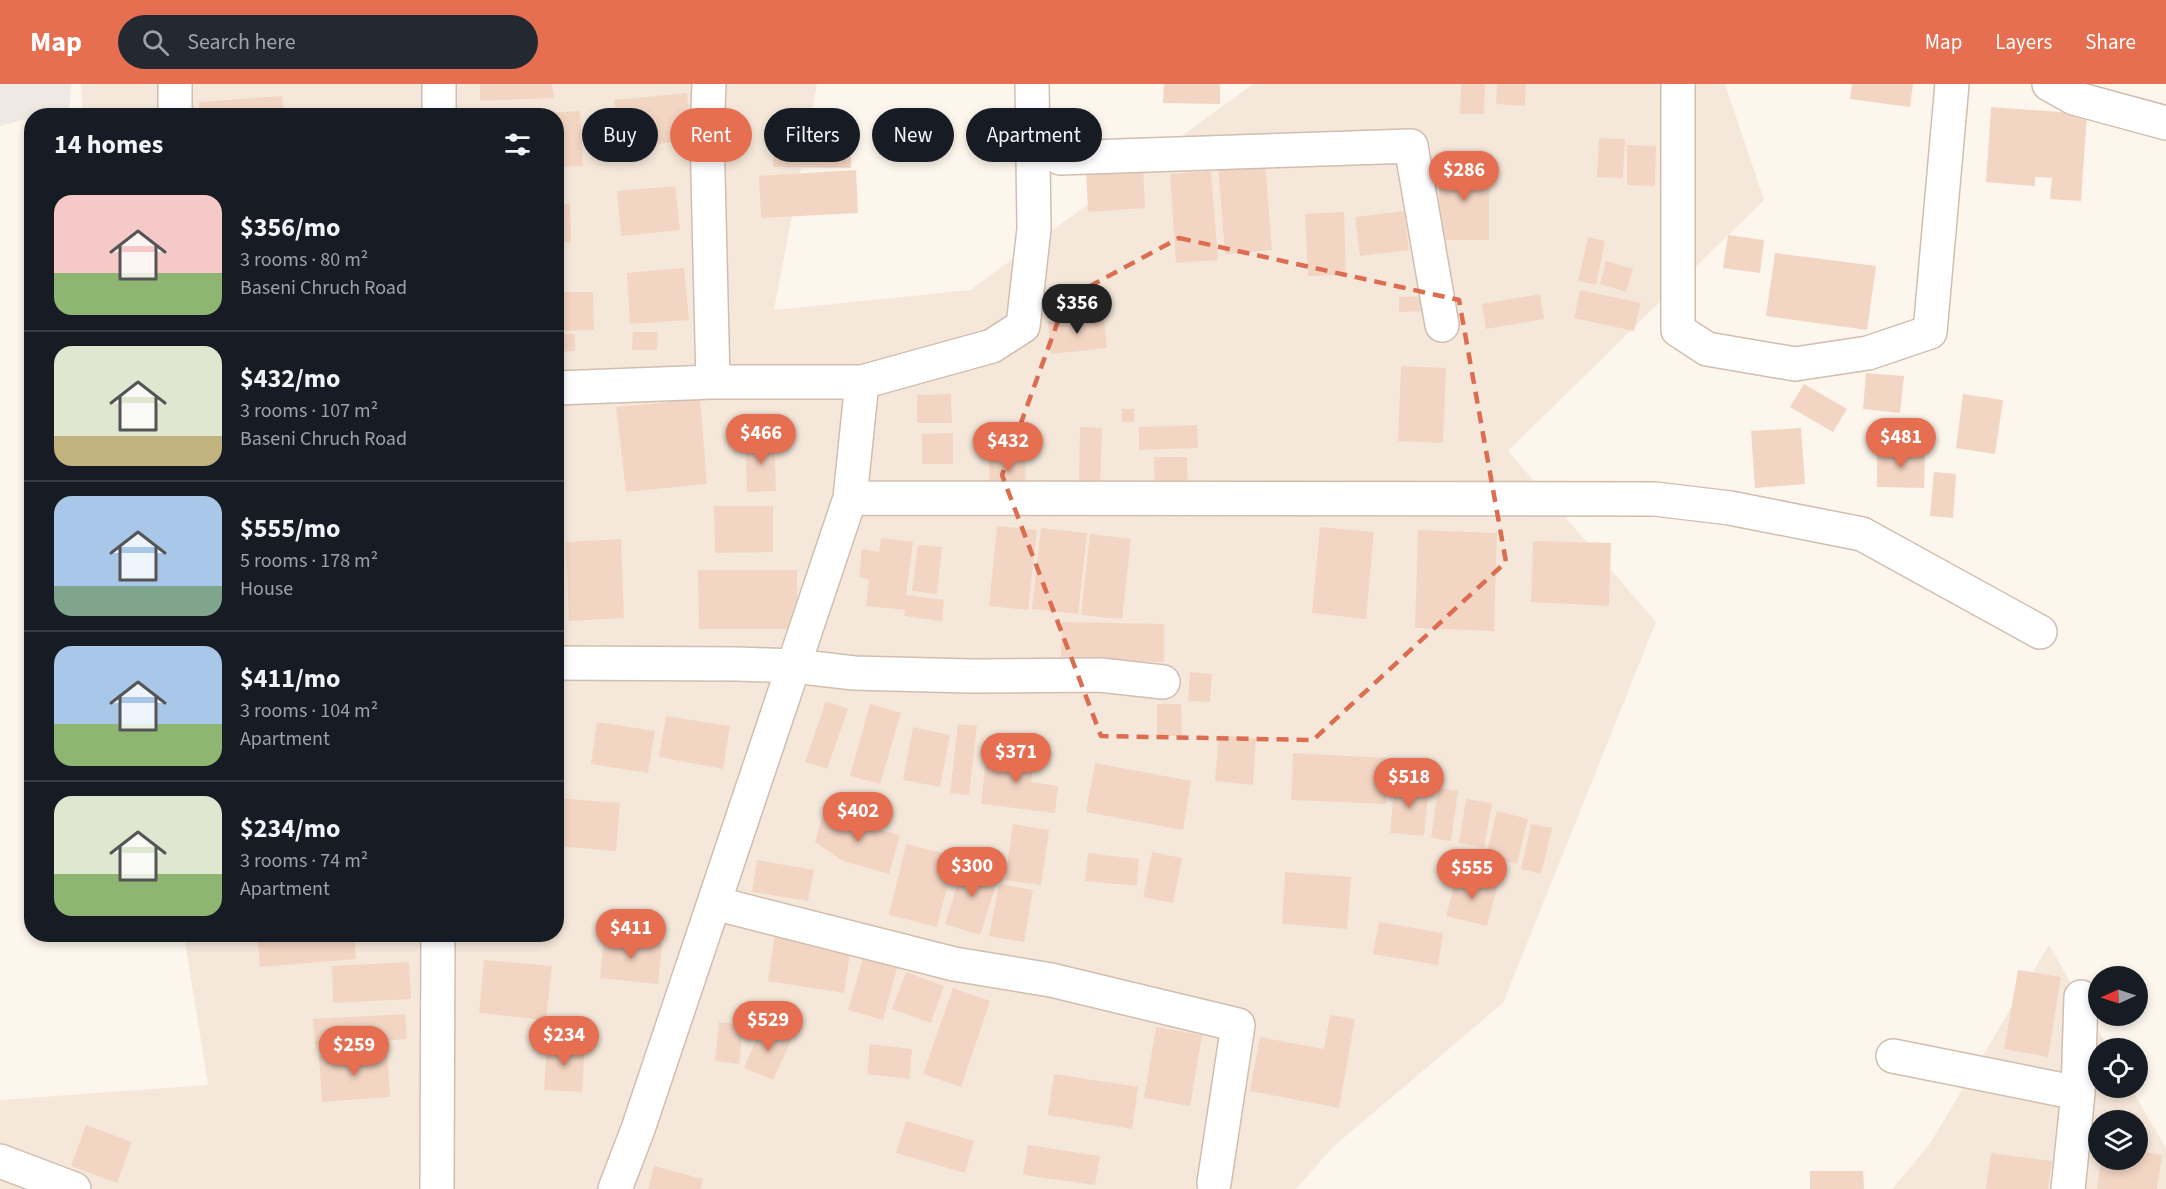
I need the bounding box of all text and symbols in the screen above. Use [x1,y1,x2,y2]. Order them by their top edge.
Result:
search box [118,15,538,69]
text: Map [30,22,82,62]
icon: search [139,26,172,59]
text: Search here [187,26,296,58]
text: Map [1925,27,1962,57]
text: Layers [1995,27,2052,57]
text: Share [2085,27,2136,57]
chip: Buy [582,108,658,162]
chip: Rent [670,108,752,162]
chip: Filters [764,108,860,162]
chip: New [872,108,954,162]
chip: Apartment [966,108,1102,162]
text: 14 homes [54,126,163,163]
icon: filters [501,128,534,161]
pin: $286 [1428,151,1500,202]
text: $286 [1443,156,1485,184]
text: $356/mo [240,209,340,246]
icon: home [102,219,174,291]
text: 3 rooms · 80 m² [240,246,368,274]
text: Baseni Chruch Road [240,274,407,302]
pin: $356 [1041,284,1113,335]
text: $356 [1056,289,1098,317]
text: $432/mo [240,360,340,397]
icon: home [102,370,174,442]
text: 3 rooms · 107 m² [240,397,378,425]
pin: $466 [725,414,797,465]
pin: $481 [1865,418,1937,469]
text: $466 [740,419,782,447]
pin: $432 [972,422,1044,473]
text: $481 [1880,423,1922,451]
text: Baseni Chruch Road [240,425,407,453]
text: $432 [987,427,1029,455]
text: $555/mo [240,510,340,547]
icon: home [102,520,174,592]
text: 5 rooms · 178 m² [240,547,378,575]
text: House [240,575,293,603]
text: $411/mo [240,660,340,697]
icon: home [102,670,174,742]
text: 3 rooms · 104 m² [240,697,378,725]
text: Apartment [240,725,330,753]
pin: $371 [980,733,1052,784]
text: $371 [995,738,1037,766]
pin: $518 [1373,758,1445,809]
text: $518 [1388,763,1430,791]
pin: $402 [822,792,894,843]
text: $402 [837,797,879,825]
text: $234/mo [240,810,340,847]
icon: home [102,820,174,892]
text: 3 rooms · 74 m² [240,847,368,875]
pin: $300 [936,847,1008,898]
pin: $555 [1436,849,1508,900]
text: $300 [951,852,993,880]
text: $555 [1451,854,1493,882]
text: Apartment [240,875,330,903]
pin: $411 [595,909,667,960]
text: $411 [610,914,652,942]
north arrow [2088,966,2148,1026]
map controls [2088,966,2148,1170]
pin: $529 [732,1001,804,1052]
text: $529 [747,1006,789,1034]
pin: $234 [528,1016,600,1067]
text: $234 [543,1021,585,1049]
pin: $259 [318,1026,390,1077]
text: $259 [333,1031,375,1059]
button: locate [2088,1038,2148,1098]
button: layers [2088,1110,2148,1170]

